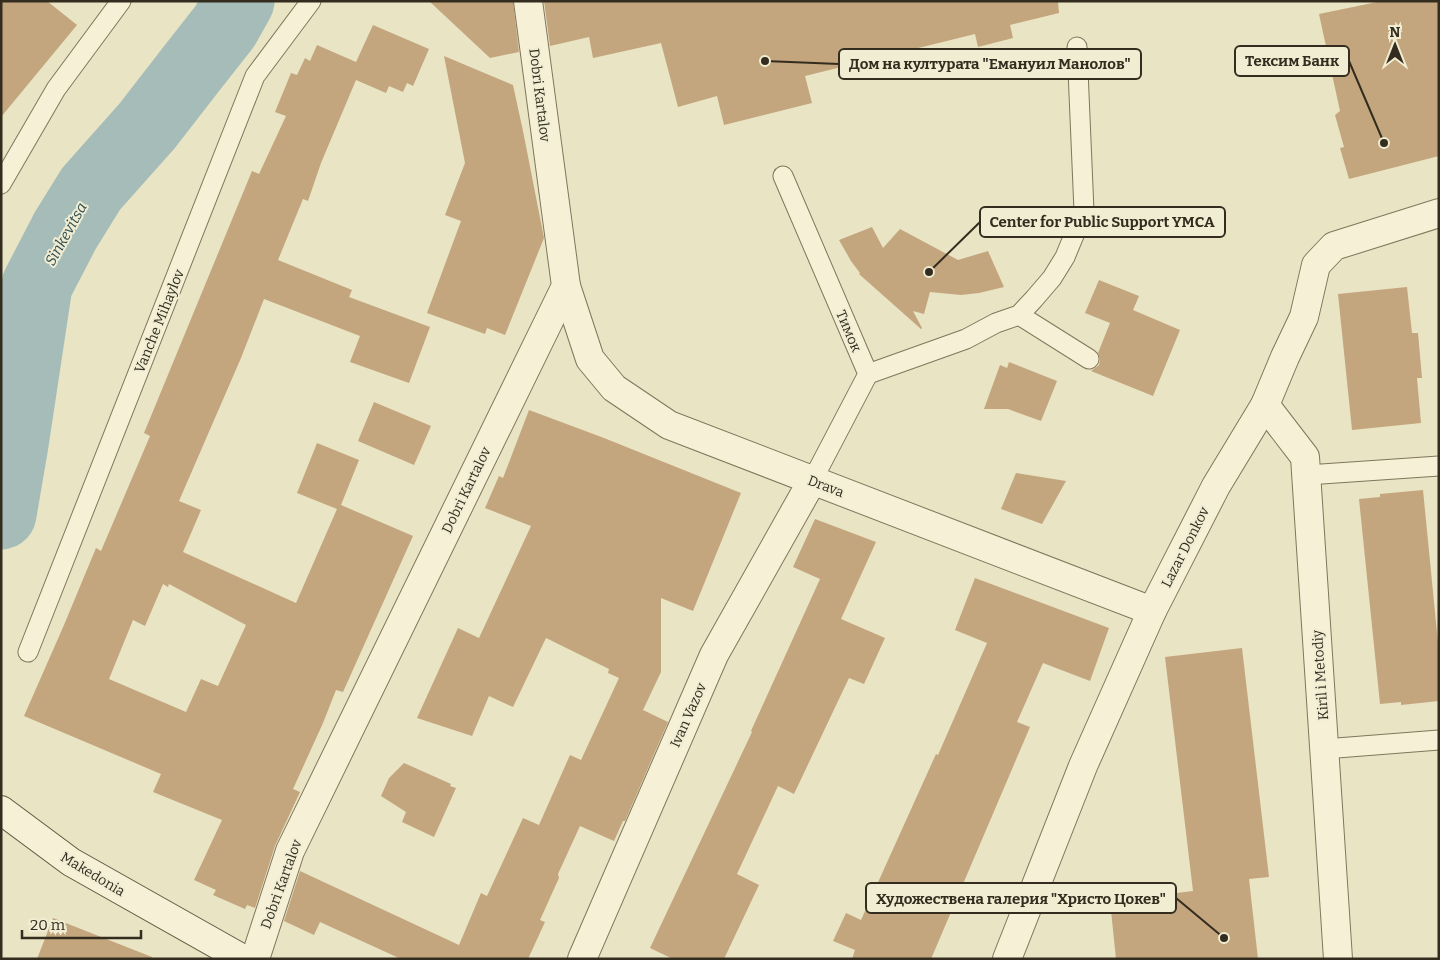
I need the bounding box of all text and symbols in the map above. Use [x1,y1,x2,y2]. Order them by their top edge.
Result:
north arrow [1370,20,1420,70]
text: N [1390,24,1401,41]
callout: Тексим Банк [1235,46,1349,76]
street label: Dobri Kartalov [525,47,554,143]
callout: Дом на културата "Емануил Манолов" [839,49,1141,79]
text: Тексим Банк [1245,52,1340,70]
text: Дом на културата "Емануил Манолов" [849,55,1131,73]
water label: Sinkevitsa [41,199,91,269]
callout: Center for Public Support YMCA [980,207,1225,237]
text: Center for Public Support YMCA [989,213,1215,231]
street label: Vanche Mihaylov [131,266,188,375]
street label: Тимок [832,308,865,355]
street label: Dobri Kartalov [438,444,495,536]
street label: Drava [805,472,847,501]
street label: Lazar Donkov [1158,504,1213,590]
street label: Kiril i Metodiy [1309,629,1332,721]
street label: Ivan Vazov [667,680,711,750]
street label: Dobri Kartalov [257,837,306,931]
street label: Makedonia [58,849,128,900]
callout: Художествена галерия "Христо Цокев" [866,883,1176,913]
text: Художествена галерия "Христо Цокев" [876,890,1166,908]
scale bar [22,908,141,940]
text: 20 m [30,916,66,934]

